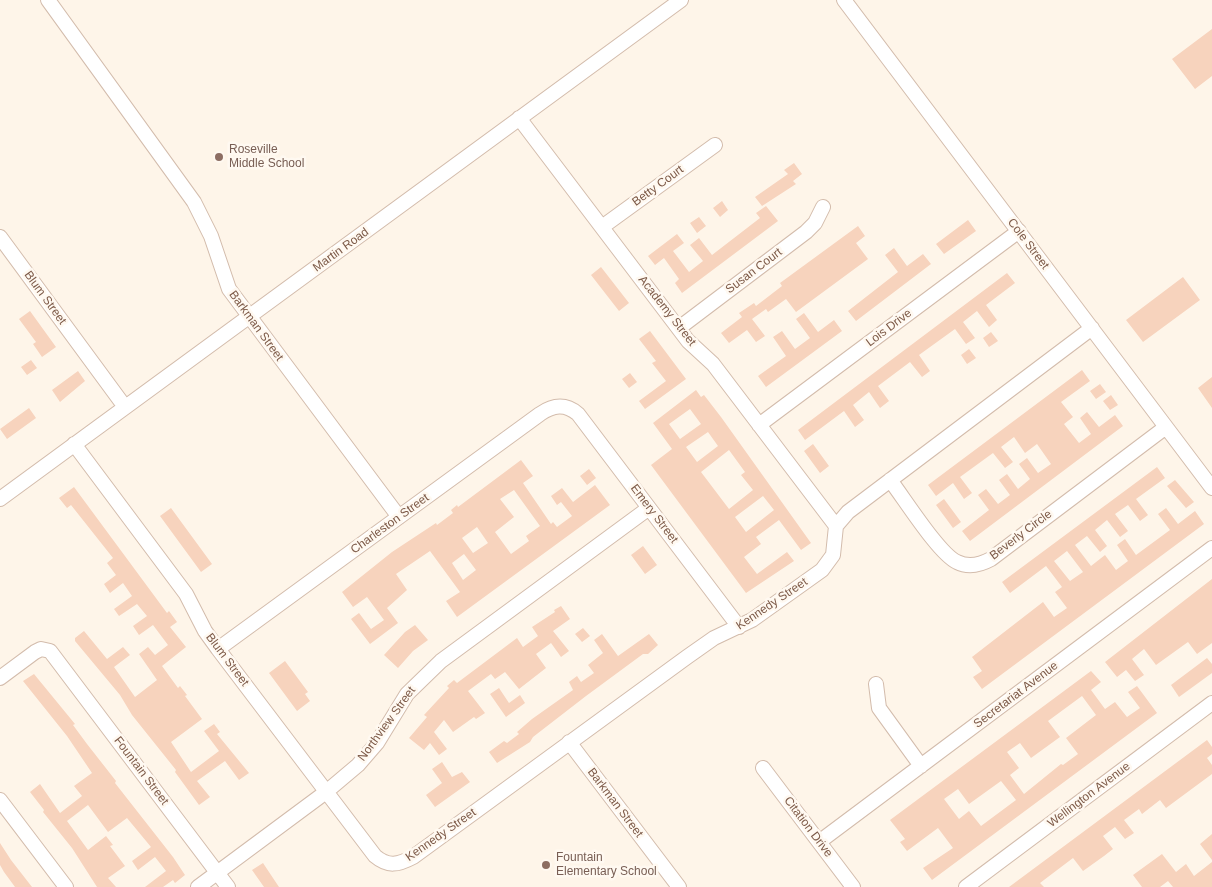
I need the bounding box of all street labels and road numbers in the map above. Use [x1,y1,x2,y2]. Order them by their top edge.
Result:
street label: Betty Court [629,163,687,209]
street label: Cole Street [1004,216,1052,272]
street label: Martin Road [310,225,372,275]
street label: Susan Court [723,245,785,297]
street label: Blum Street [21,268,69,328]
street label: Academy Street [635,273,699,349]
street label: Barkman Street [226,288,286,364]
street label: Lois Drive [863,306,915,350]
street label: Emery Street [627,482,681,546]
street label: Charleston Street [348,491,432,557]
street label: Beverly Circle [987,507,1055,563]
street label: Kennedy Street [734,575,810,633]
street label: Blum Street [202,631,252,689]
street label: Secretariat Avenue [971,659,1061,731]
street label: Northview Street [355,684,419,764]
street label: Fountain Street [111,734,171,808]
street label: Wellington Avenue [1045,759,1133,831]
street label: Barkman Street [584,765,646,841]
street label: Citation Drive [781,794,835,860]
street label: Kennedy Street [403,805,479,865]

